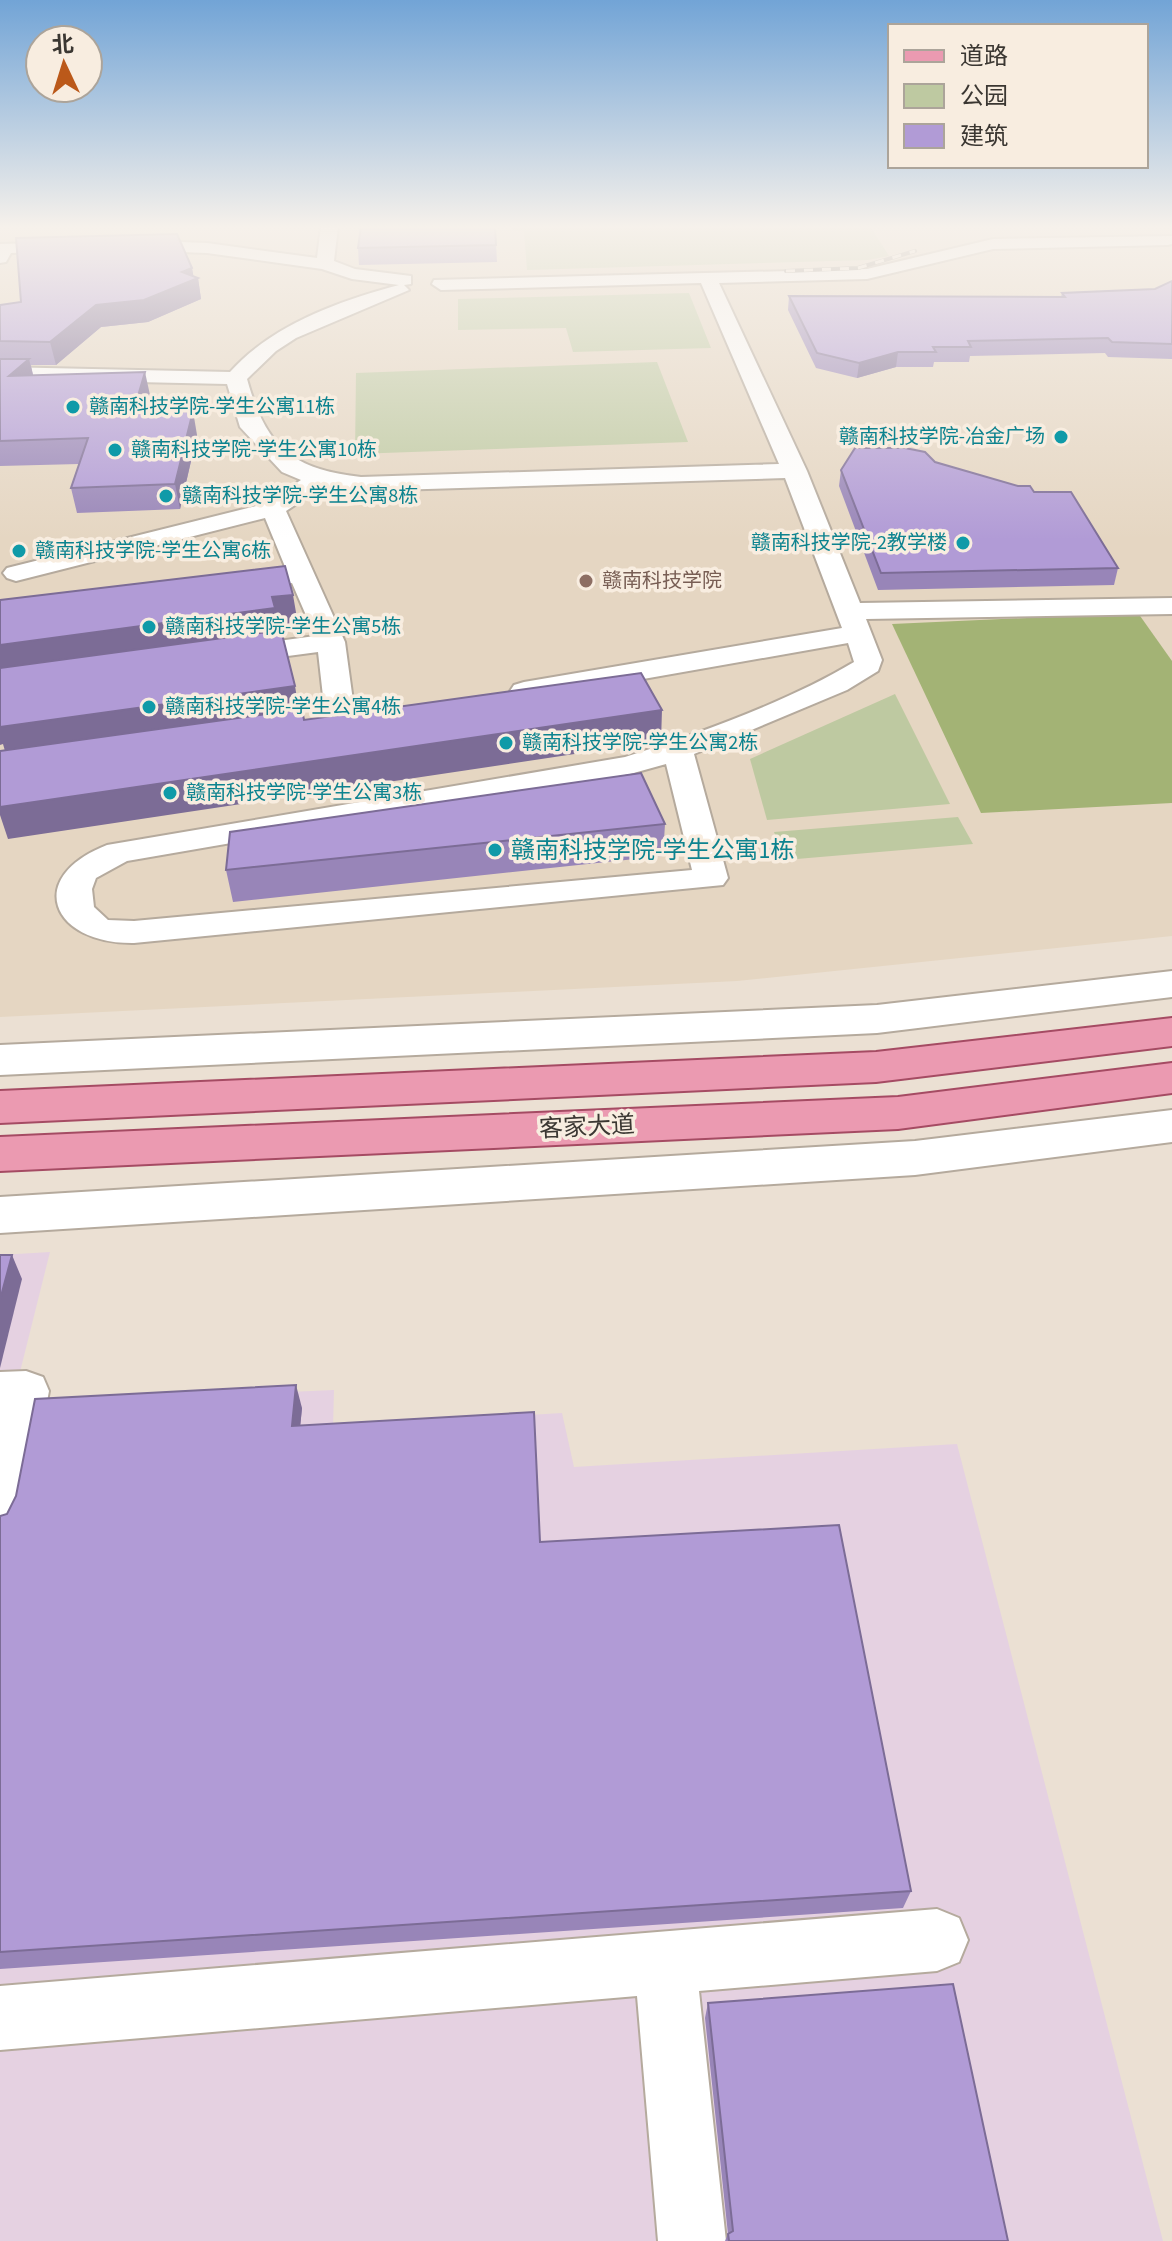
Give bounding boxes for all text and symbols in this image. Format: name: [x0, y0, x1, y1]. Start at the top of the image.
north arrow: [24, 24, 104, 104]
legend: [888, 24, 1148, 168]
text: 北: [51, 28, 75, 62]
text: 道路: [960, 39, 1008, 74]
text: 公园: [960, 79, 1008, 114]
text: 建筑: [960, 119, 1008, 154]
place label: 赣南科技学院-学生公寓11栋: [89, 393, 335, 421]
marker: 赣南科技学院-学生公寓11栋: [64, 398, 82, 416]
place label: 赣南科技学院-冶金广场: [839, 423, 1045, 451]
marker: 赣南科技学院-冶金广场: [1052, 428, 1070, 446]
place label: 赣南科技学院-学生公寓10栋: [131, 436, 377, 464]
marker: 赣南科技学院-学生公寓10栋: [106, 441, 124, 459]
place label: 赣南科技学院-学生公寓8栋: [182, 482, 418, 510]
marker: 赣南科技学院-学生公寓8栋: [157, 487, 175, 505]
place label: 赣南科技学院-2教学楼: [751, 529, 947, 557]
marker: 赣南科技学院-2教学楼: [954, 534, 972, 552]
place label: 赣南科技学院-学生公寓6栋: [35, 537, 271, 565]
marker: 赣南科技学院-学生公寓6栋: [10, 542, 28, 560]
place label: 赣南科技学院: [602, 567, 722, 595]
marker: 赣南科技学院: [577, 572, 595, 590]
place label: 赣南科技学院-学生公寓5栋: [165, 613, 401, 641]
marker: 赣南科技学院-学生公寓5栋: [140, 618, 158, 636]
place label: 赣南科技学院-学生公寓4栋: [165, 693, 401, 721]
marker: 赣南科技学院-学生公寓4栋: [140, 698, 158, 716]
place label: 赣南科技学院-学生公寓2栋: [522, 729, 758, 757]
marker: 赣南科技学院-学生公寓2栋: [497, 734, 515, 752]
place label: 赣南科技学院-学生公寓3栋: [186, 779, 422, 807]
marker: 赣南科技学院-学生公寓3栋: [161, 784, 179, 802]
place label: 赣南科技学院-学生公寓1栋: [511, 833, 794, 868]
marker: 赣南科技学院-学生公寓1栋: [486, 841, 504, 859]
street label: 客家大道: [538, 1107, 636, 1147]

